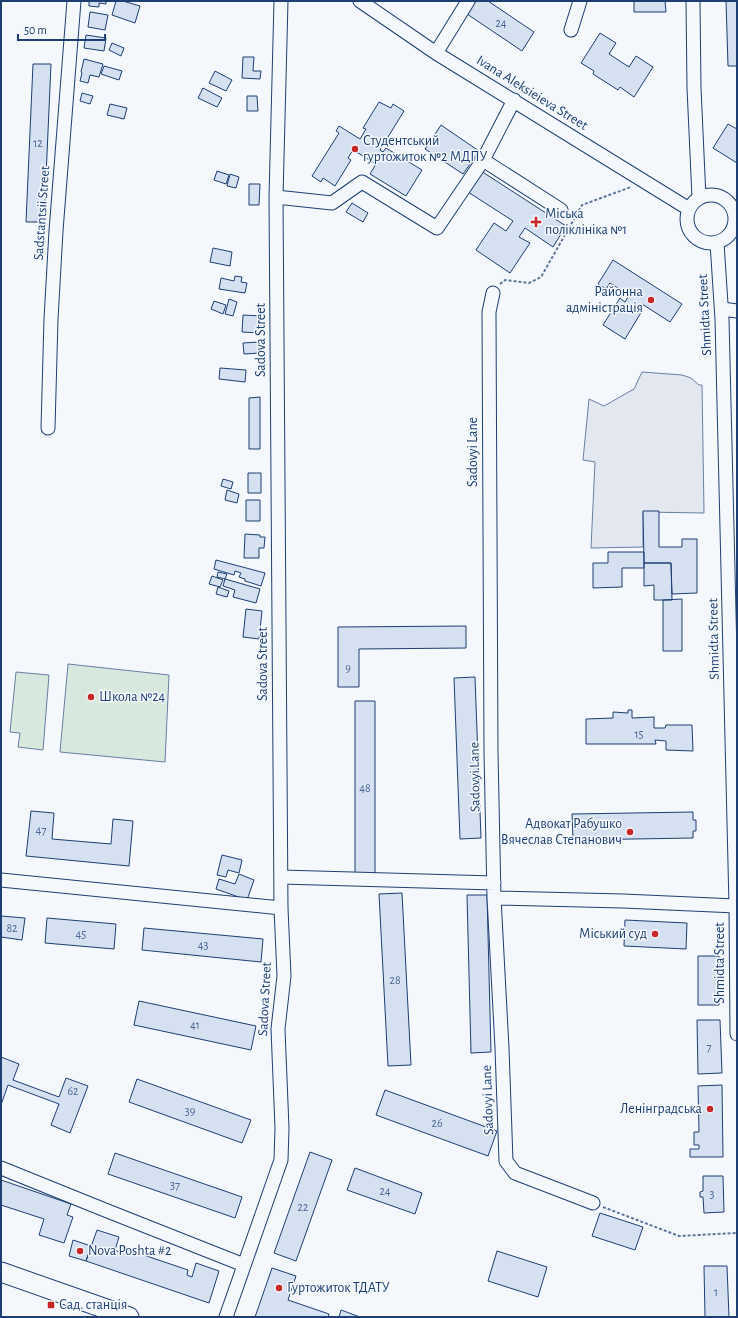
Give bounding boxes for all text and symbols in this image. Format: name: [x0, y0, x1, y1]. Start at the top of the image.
scale bar: [18, 16, 105, 42]
house number: 24: [495, 17, 507, 29]
text: 50 m: [24, 24, 47, 36]
street label: Ivana Aleksieieva Street: [474, 53, 590, 133]
place label: Студентський гуртожиток №2 МДПУ: [363, 134, 488, 164]
house number: 12: [33, 137, 43, 149]
marker: Студентський гуртожиток №2 МДПУ: [350, 144, 360, 154]
street label: Sadstantsii Street: [32, 165, 52, 261]
place label: Міська поліклініка №1: [545, 207, 627, 237]
marker: Міська поліклініка №1: [530, 216, 542, 228]
street label: Shmidta Street: [696, 273, 714, 356]
place label: Районна адміністрація: [566, 285, 644, 315]
marker: Районна адміністрація: [646, 295, 656, 305]
street label: Sadova Street: [254, 302, 268, 377]
street label: Sadovyi Lane: [466, 417, 480, 487]
street label: Shmidta Street: [706, 598, 722, 680]
street label: Sadova Street: [256, 626, 270, 701]
house number: 9: [345, 662, 351, 674]
place label: Школа №24: [99, 690, 166, 704]
marker: Школа №24: [86, 692, 96, 702]
house number: 15: [634, 728, 644, 740]
street label: Sadovyi Lane: [467, 742, 483, 812]
house number: 48: [359, 782, 371, 794]
place label: Адвокат Рабушко Вячеслав Степанович: [501, 817, 622, 847]
house number: 47: [36, 824, 46, 836]
marker: Адвокат Рабушко Вячеслав Степанович: [625, 827, 635, 837]
house number: 82: [6, 922, 18, 934]
street label: Shmidta Street: [713, 922, 727, 1004]
place label: Міський суд: [579, 927, 647, 941]
house number: 45: [76, 928, 86, 940]
marker: Міський суд: [650, 929, 660, 939]
house number: 43: [198, 939, 208, 951]
street label: Sadova Street: [256, 961, 274, 1036]
house number: 28: [389, 974, 401, 986]
house number: 41: [190, 1019, 200, 1031]
house number: 7: [706, 1041, 712, 1053]
street label: Sadovyi Lane: [480, 1065, 496, 1135]
house number: 62: [67, 1085, 79, 1097]
place label: Ленінградська: [620, 1102, 703, 1116]
marker: Ленінградська: [705, 1104, 715, 1114]
house number: 39: [185, 1105, 196, 1117]
house number: 26: [431, 1117, 443, 1129]
house number: 37: [170, 1179, 180, 1191]
house number: 24: [379, 1185, 391, 1197]
house number: 3: [710, 1188, 715, 1200]
house number: 22: [298, 1201, 309, 1213]
place label: Nova Poshta #2: [88, 1244, 171, 1258]
marker: Nova Poshta #2: [75, 1246, 85, 1256]
place label: Гуртожиток ТДАТУ: [287, 1281, 390, 1295]
marker: Гуртожиток ТДАТУ: [274, 1283, 284, 1293]
house number: 1: [714, 1286, 718, 1298]
place label: Сад. станція: [59, 1298, 127, 1312]
marker: Сад. станція: [46, 1300, 56, 1310]

